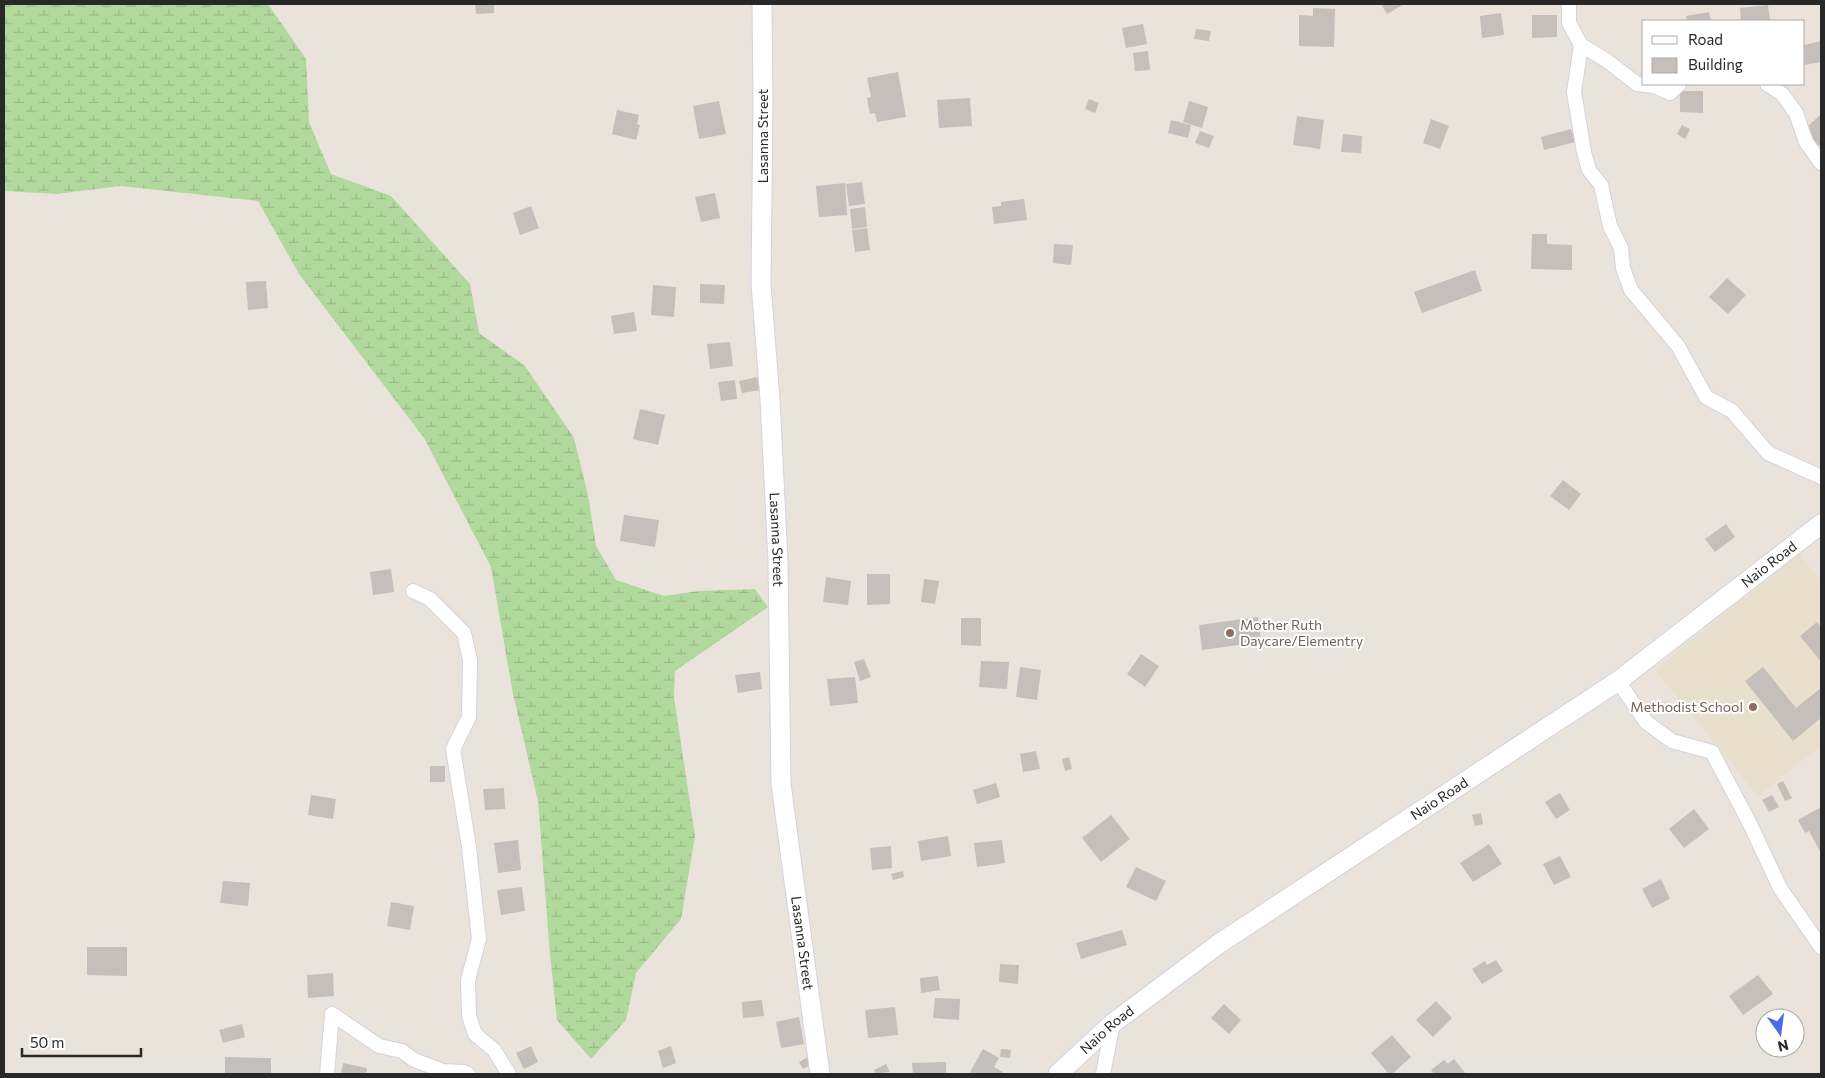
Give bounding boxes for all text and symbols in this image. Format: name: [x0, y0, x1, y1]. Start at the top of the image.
legend: [1642, 20, 1805, 85]
text: Road: [1688, 30, 1723, 48]
text: Building: [1688, 55, 1743, 73]
street label: Lasanna Street: [754, 88, 771, 183]
street label: Lasanna Street: [767, 492, 787, 587]
street label: Naio Road: [1738, 537, 1800, 591]
place label: Mother Ruth Daycare/Elementry: [1240, 616, 1363, 649]
marker: Mother Ruth Daycare/Elementry: [1224, 627, 1236, 639]
place label: Methodist School: [1630, 698, 1743, 715]
marker: Methodist School: [1747, 701, 1759, 713]
street label: Naio Road: [1407, 773, 1471, 823]
street label: Lasanna Street: [788, 895, 818, 991]
street label: Naio Road: [1076, 1002, 1137, 1057]
north arrow: [1755, 1008, 1805, 1058]
scale bar: [22, 1026, 141, 1058]
text: 50 m: [30, 1033, 64, 1051]
text: N: [1776, 1037, 1790, 1056]

